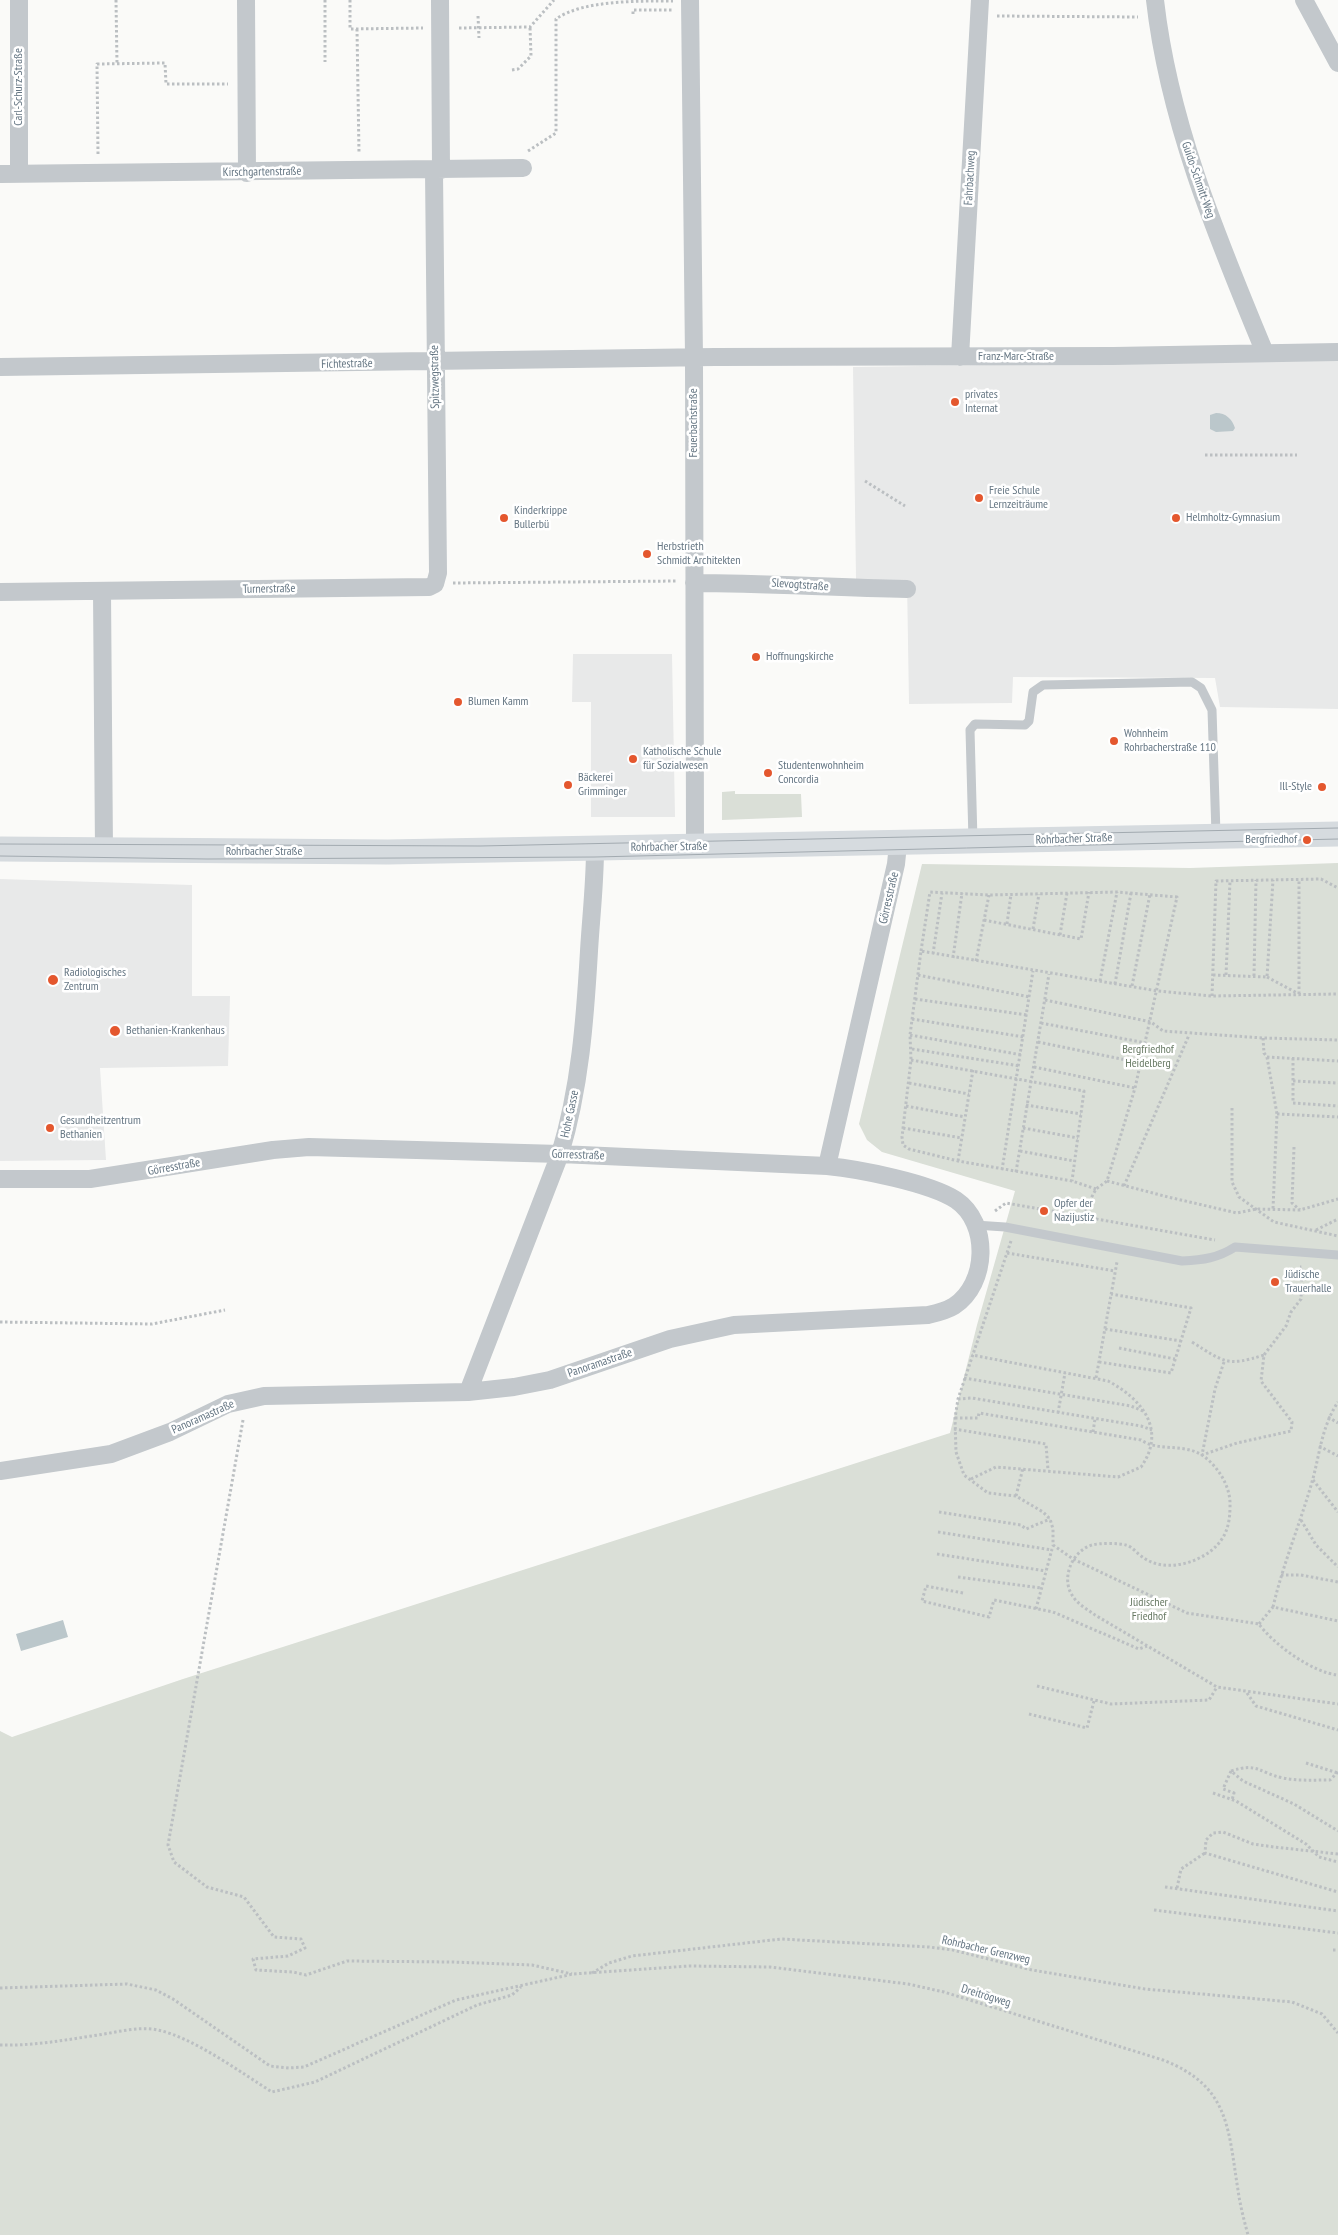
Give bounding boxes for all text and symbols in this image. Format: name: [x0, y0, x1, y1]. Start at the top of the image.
street label: Carl-Schurz-Straße: [12, 48, 26, 126]
street label: Guido-Schmitt-Weg: [1178, 140, 1218, 220]
street label: Fahrbachweg: [961, 150, 979, 206]
street label: Kirschgartenstraße: [223, 164, 301, 180]
street label: Spitzwegstraße: [427, 345, 443, 409]
street label: Franz-Marc-Straße: [978, 350, 1054, 364]
street label: Fichtestraße: [321, 356, 373, 372]
street label: Feuerbachstraße: [687, 388, 701, 458]
place label: privates Internat: [965, 388, 998, 416]
marker: privates Internat: [949, 396, 961, 408]
place label: Freie Schule Lernzeiträume: [989, 484, 1048, 512]
marker: Freie Schule Lernzeiträume: [973, 492, 985, 504]
place label: Kinderkrippe Bullerbü: [514, 504, 567, 532]
place label: Helmholtz-Gymnasium: [1186, 511, 1280, 525]
marker: Kinderkrippe Bullerbü: [498, 512, 510, 524]
marker: Helmholtz-Gymnasium: [1170, 512, 1182, 524]
place label: Herbstrieth Schmidt Architekten: [657, 540, 741, 568]
marker: Herbstrieth Schmidt Architekten: [641, 548, 653, 560]
street label: Slevogtstraße: [771, 576, 829, 594]
street label: Turnerstraße: [243, 581, 295, 597]
place label: Hoffnungskirche: [766, 650, 834, 664]
marker: Hoffnungskirche: [750, 651, 762, 663]
place label: Blumen Kamm: [468, 695, 528, 709]
marker: Blumen Kamm: [452, 696, 464, 708]
place label: Wohnheim Rohrbacherstraße 110: [1124, 727, 1216, 755]
marker: Wohnheim Rohrbacherstraße 110: [1108, 735, 1120, 747]
place label: Katholische Schule für Sozialwesen: [643, 745, 721, 773]
marker: Katholische Schule für Sozialwesen: [627, 753, 639, 765]
place label: Studentenwohnheim Concordia: [778, 759, 864, 787]
marker: Studentenwohnheim Concordia: [762, 767, 774, 779]
place label: Bäckerei Grimminger: [578, 771, 627, 799]
marker: Bäckerei Grimminger: [562, 779, 574, 791]
place label: Ill-Style: [1279, 780, 1312, 794]
marker: Ill-Style: [1316, 781, 1328, 793]
street label: Rohrbacher Straße: [1035, 830, 1113, 848]
place label: Bergfriedhof: [1245, 833, 1297, 847]
marker: Bergfriedhof: [1301, 834, 1313, 846]
street label: Rohrbacher Straße: [631, 839, 707, 855]
street label: Rohrbacher Straße: [226, 845, 302, 859]
street label: Görresstraße: [876, 871, 902, 925]
place label: Radiologisches Zentrum: [64, 966, 126, 994]
marker: Radiologisches Zentrum: [46, 973, 60, 987]
marker: Bethanien-Krankenhaus: [108, 1024, 122, 1038]
place label: Bethanien-Krankenhaus: [126, 1024, 225, 1038]
park label: Bergfriedhof Heidelberg: [1122, 1043, 1174, 1071]
street label: Hohe Gasse: [558, 1089, 582, 1139]
place label: Gesundheitzentrum Bethanien: [60, 1114, 141, 1142]
marker: Gesundheitzentrum Bethanien: [44, 1122, 56, 1134]
street label: Görresstraße: [551, 1147, 605, 1163]
street label: Görresstraße: [147, 1155, 201, 1179]
place label: Opfer der Nazijustiz: [1054, 1197, 1094, 1225]
marker: Opfer der Nazijustiz: [1038, 1205, 1050, 1217]
place label: Jüdische Trauerhalle: [1285, 1268, 1332, 1296]
marker: Jüdische Trauerhalle: [1269, 1276, 1281, 1288]
street label: Panoramastraße: [566, 1345, 634, 1381]
street label: Panoramastraße: [169, 1397, 237, 1437]
park label: Jüdischer Friedhof: [1130, 1596, 1168, 1624]
street label: Rohrbacher Grenzweg: [940, 1933, 1032, 1967]
street label: Dreitrögweg: [959, 1982, 1013, 2010]

